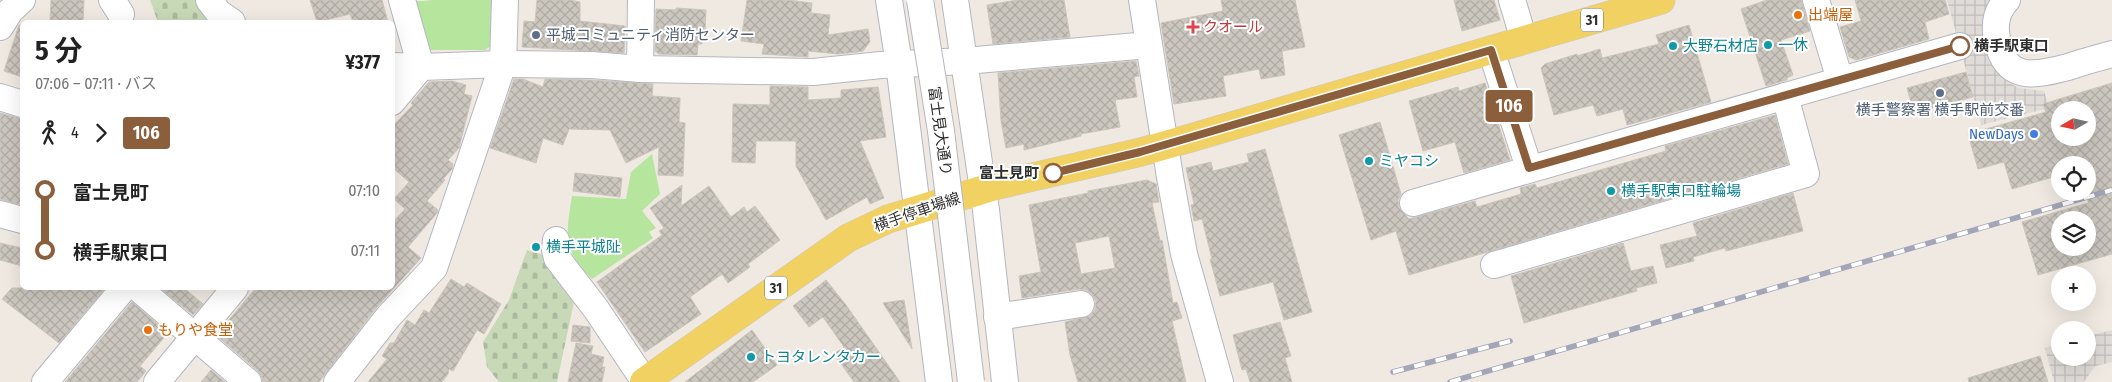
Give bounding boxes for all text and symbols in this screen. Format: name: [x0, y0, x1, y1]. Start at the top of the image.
place label: 出端屋: [1808, 6, 1853, 24]
road number: 31: [1581, 8, 1603, 32]
marker: 出端屋: [1792, 9, 1804, 21]
place label: クオール: [1203, 18, 1263, 36]
marker: クオール: [1187, 21, 1199, 33]
place label: 平城コミュニティ消防センター: [546, 26, 755, 44]
marker: 平城コミュニティ消防センター: [530, 29, 542, 41]
text: 5 分: [35, 34, 83, 67]
place label: 一休: [1778, 36, 1808, 54]
marker: 横手駅東口: [1950, 36, 1970, 56]
place label: 大野石材店: [1683, 37, 1758, 55]
place label: 横手駅東口: [1974, 37, 2049, 55]
marker: 一休: [1762, 39, 1774, 51]
marker: 大野石材店: [1667, 40, 1679, 52]
text: ¥377: [345, 51, 380, 74]
text: 07:06 – 07:11 · バス: [35, 74, 157, 93]
street label: 富士見大通り: [925, 85, 955, 177]
marker: 横手警察署 横手駅前交番: [1934, 87, 1946, 99]
line badge: 106: [1480, 90, 1538, 122]
text: 106: [1496, 95, 1522, 117]
place label: 横手警察署 横手駅前交番: [1856, 101, 2024, 119]
north arrow: [2051, 101, 2096, 146]
map controls: [2051, 101, 2096, 366]
icon: walk: [35, 119, 63, 147]
icon: forward: [87, 119, 115, 147]
text: 106: [133, 122, 160, 144]
text: 4: [71, 123, 79, 142]
place label: NewDays: [1969, 125, 2024, 143]
marker: NewDays: [2028, 128, 2040, 140]
place label: ミヤコシ: [1379, 152, 1439, 170]
marker: ミヤコシ: [1363, 155, 1375, 167]
button: locate: [2051, 156, 2096, 201]
marker: 富士見町: [1043, 163, 1063, 183]
place label: 富士見町: [979, 164, 1039, 182]
text: 富士見町: [73, 181, 149, 204]
text: 07:10: [348, 181, 380, 200]
place label: 横手駅東口駐輪場: [1621, 182, 1741, 200]
marker: 横手駅東口駐輪場: [1605, 185, 1617, 197]
street label: 横手停車場線: [872, 189, 962, 235]
button: layers: [2051, 211, 2096, 256]
place label: 横手平城阯: [546, 238, 621, 256]
text: 横手駅東口: [73, 241, 168, 264]
text: 07:11: [350, 241, 380, 260]
marker: 横手平城阯: [530, 241, 542, 253]
button: +: [2051, 266, 2096, 311]
road number: 31: [765, 276, 787, 300]
place label: もりや食堂: [158, 321, 233, 339]
button: −: [2051, 321, 2096, 366]
marker: もりや食堂: [142, 324, 154, 336]
place label: トヨタレンタカー: [761, 348, 881, 366]
marker: トヨタレンタカー: [745, 351, 757, 363]

